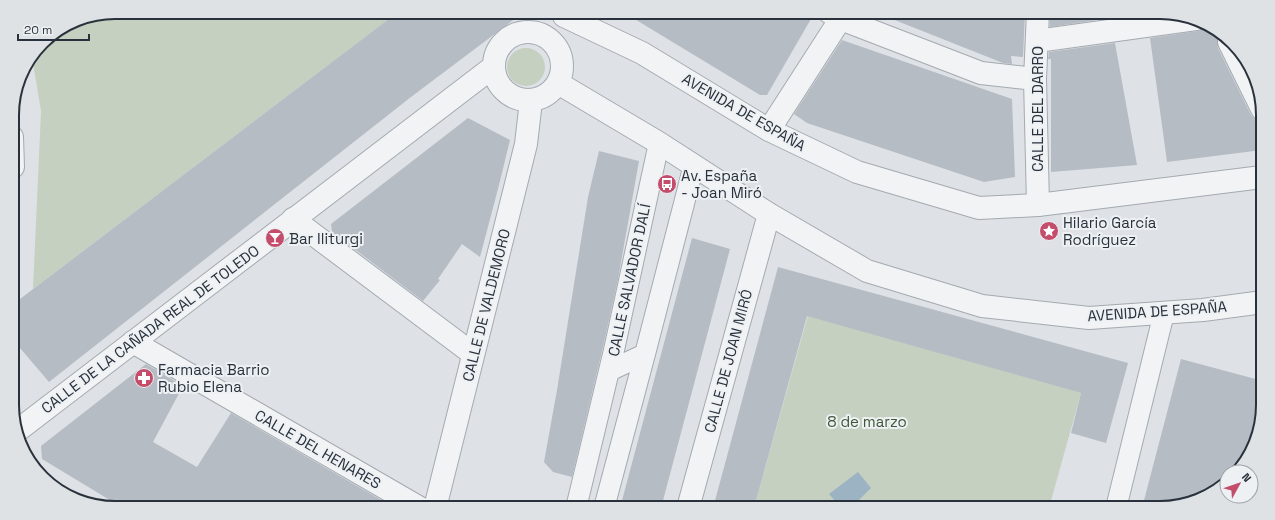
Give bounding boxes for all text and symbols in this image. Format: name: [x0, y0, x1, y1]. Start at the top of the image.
scale bar: [18, 16, 89, 42]
text: 20 m: [24, 22, 52, 38]
street label: CALLE DEL DARRO: [1028, 46, 1047, 172]
street label: AVENIDA DE ESPAÑA: [679, 69, 810, 155]
place label: Av. España - Joan Miró: [681, 166, 762, 202]
bus stop icon: Av. España - Joan Miró: [656, 173, 678, 195]
street label: CALLE SALVADOR DALÍ: [604, 202, 655, 358]
place label: Hilario García Rodríguez: [1063, 213, 1157, 249]
place icon: Hilario García Rodríguez: [1038, 220, 1060, 242]
bar icon: Bar Iliturgi: [264, 227, 286, 249]
street label: CALLE DE VALDEMORO: [458, 227, 514, 383]
place label: Bar Iliturgi: [289, 229, 363, 248]
street label: CALLE DE LA CAÑADA REAL DE TOLEDO: [37, 241, 263, 417]
street label: CALLE DE JOAN MIRÓ: [700, 287, 756, 435]
street label: AVENIDA DE ESPAÑA: [1087, 297, 1228, 325]
place label: Farmacia Barrio Rubio Elena: [158, 360, 270, 396]
pharmacy icon: Farmacia Barrio Rubio Elena: [133, 367, 155, 389]
street label: CALLE DEL HENARES: [252, 405, 384, 493]
park label: 8 de marzo: [827, 412, 907, 431]
north arrow: [1219, 464, 1259, 504]
text: N: [1239, 470, 1254, 485]

